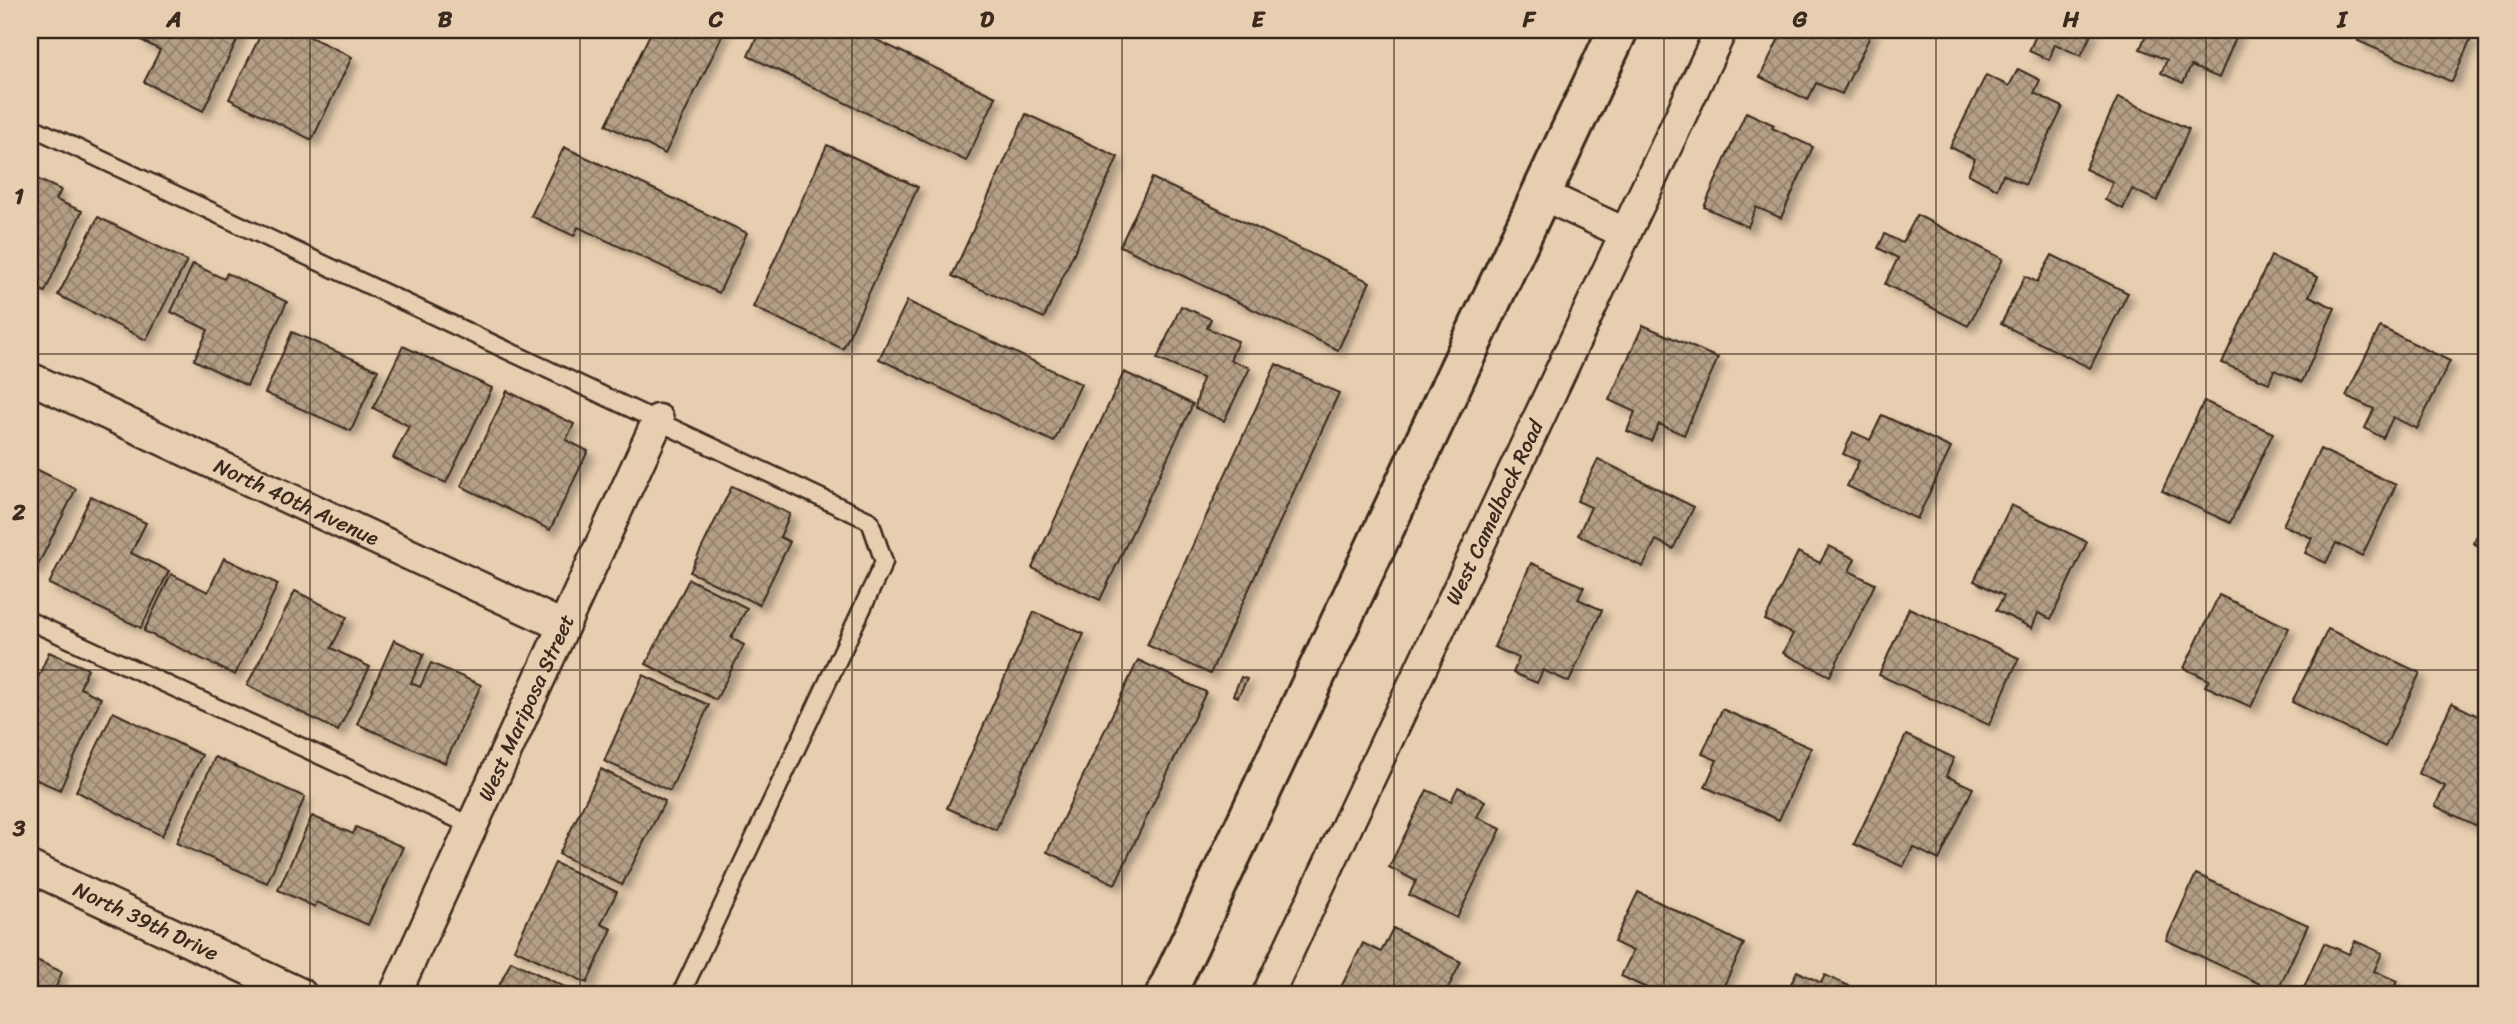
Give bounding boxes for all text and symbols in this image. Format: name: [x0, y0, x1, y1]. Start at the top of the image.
text: A: [165, 0, 182, 40]
text: B: [438, 0, 453, 40]
text: C: [708, 0, 724, 40]
text: D: [980, 0, 995, 40]
text: E: [1252, 0, 1267, 40]
text: F: [1522, 0, 1537, 40]
text: G: [1792, 0, 1808, 40]
text: H: [2062, 0, 2080, 40]
text: I: [2336, 0, 2348, 40]
text: 1: [14, 176, 24, 217]
street label: West Camelback Road: [1434, 412, 1555, 612]
street label: North 40th Avenue: [208, 447, 386, 557]
text: 2: [11, 492, 26, 533]
street label: West Mariposa Street: [467, 608, 586, 807]
text: 3: [12, 808, 26, 849]
street label: North 39th Drive: [67, 871, 225, 972]

